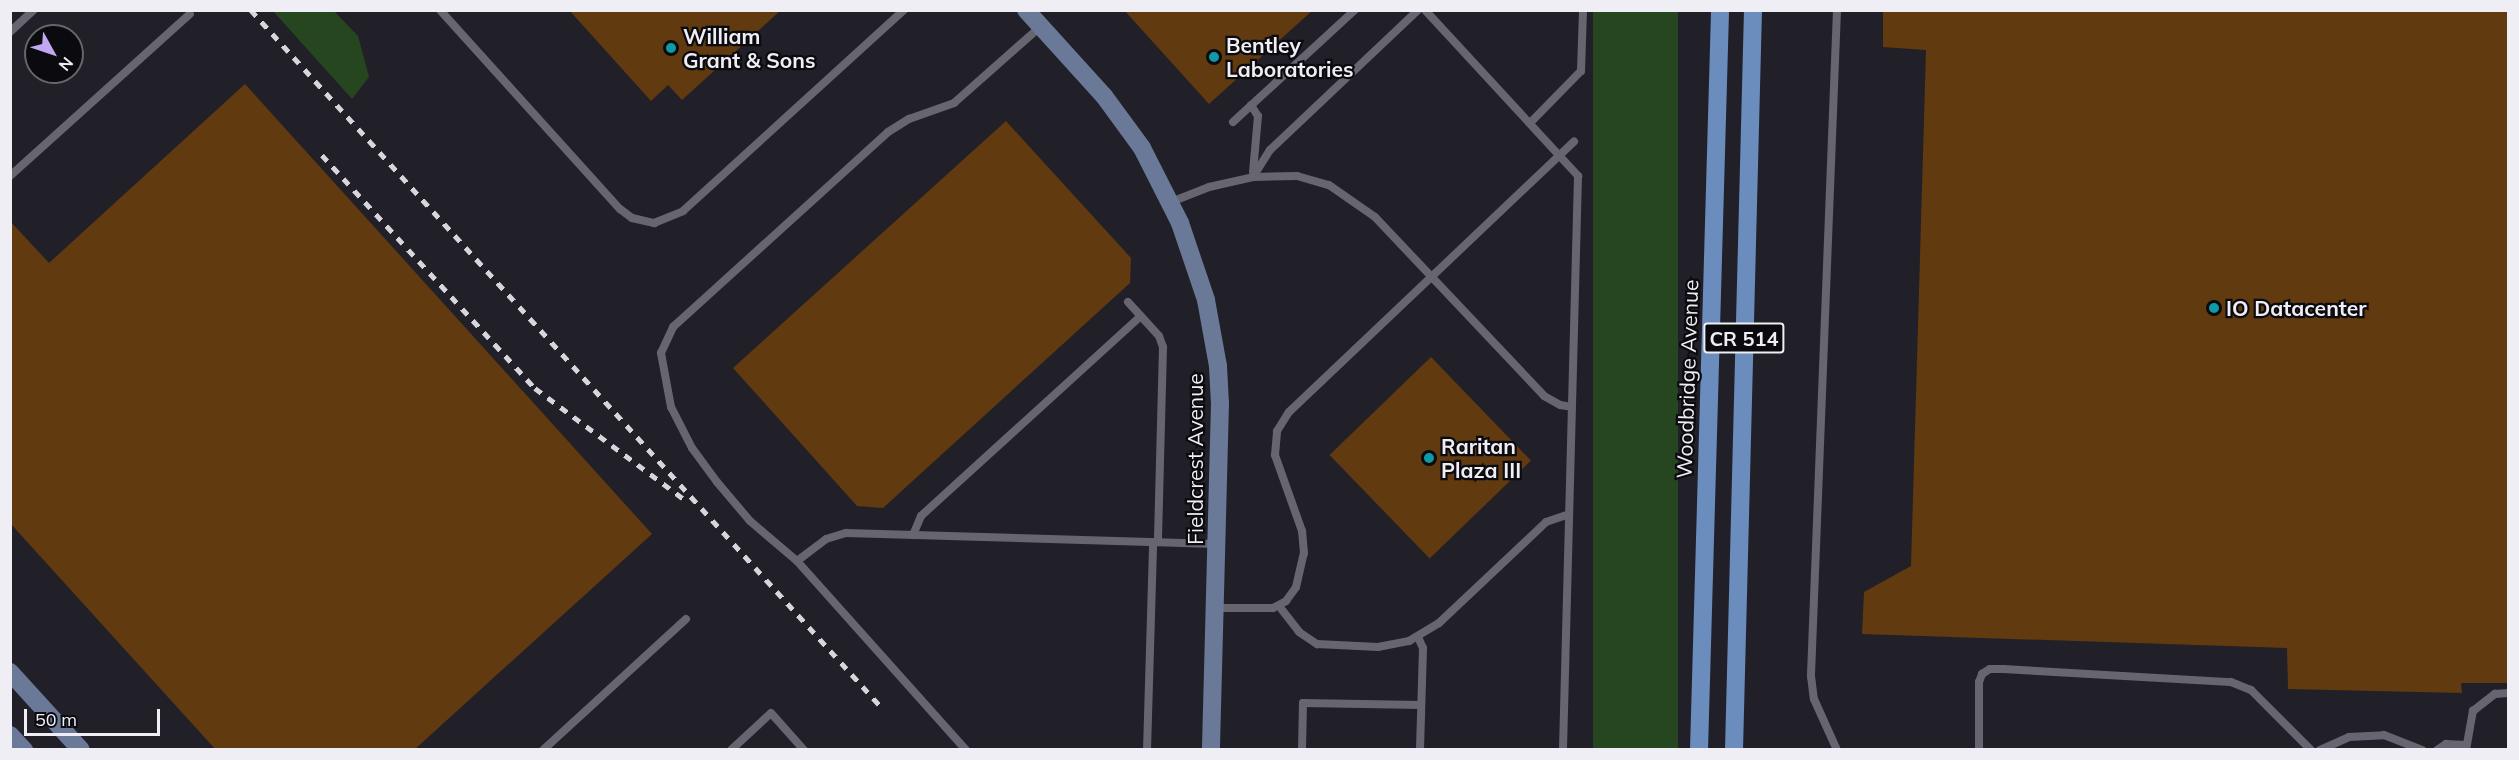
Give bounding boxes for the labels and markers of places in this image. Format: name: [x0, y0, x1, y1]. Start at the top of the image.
place label: William Grant & Sons: [683, 23, 815, 73]
place label: Bentley Laboratories: [1226, 32, 1353, 82]
marker: William Grant & Sons: [664, 41, 678, 55]
marker: Bentley Laboratories: [1207, 50, 1221, 64]
place label: IO Datacenter: [2226, 295, 2366, 321]
marker: IO Datacenter: [2207, 301, 2221, 315]
place label: Raritan Plaza III: [1441, 433, 1521, 483]
marker: Raritan Plaza III: [1422, 451, 1436, 465]

